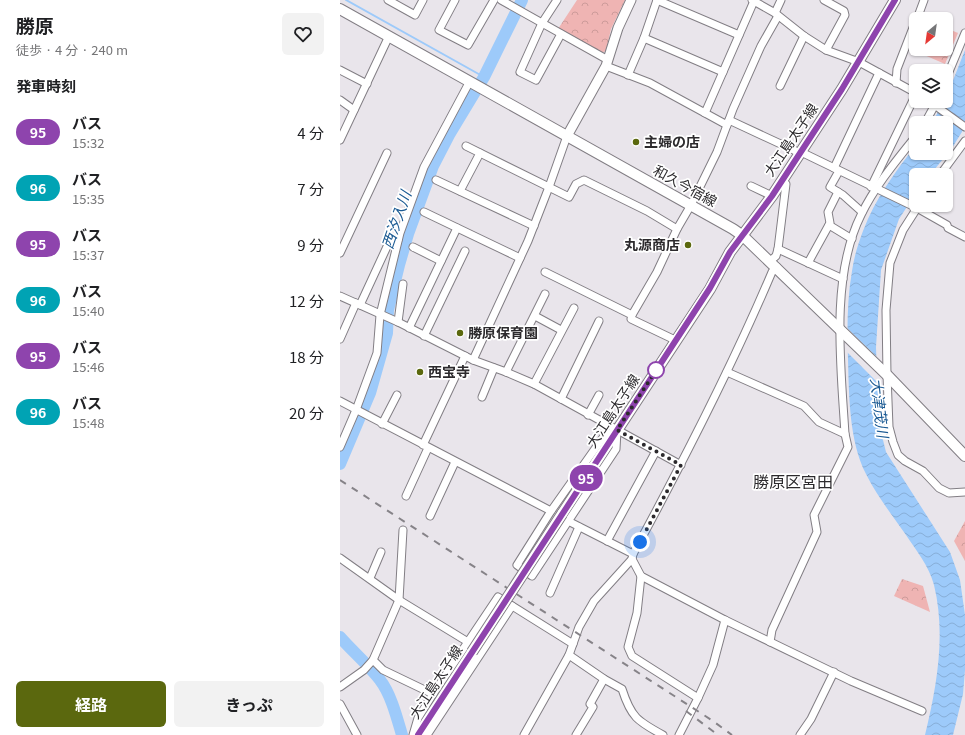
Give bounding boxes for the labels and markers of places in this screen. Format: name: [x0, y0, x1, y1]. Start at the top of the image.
place label: 主婦の店: [644, 131, 700, 151]
marker: 主婦の店: [631, 137, 641, 147]
place label: 丸源商店: [624, 234, 680, 254]
marker: 丸源商店: [683, 240, 693, 250]
place label: 勝原保育園: [468, 322, 538, 342]
marker: 勝原保育園: [455, 328, 465, 338]
place label: 西宝寺: [428, 361, 470, 381]
unlabelled marker: [647, 361, 665, 379]
marker: 西宝寺: [415, 367, 425, 377]

